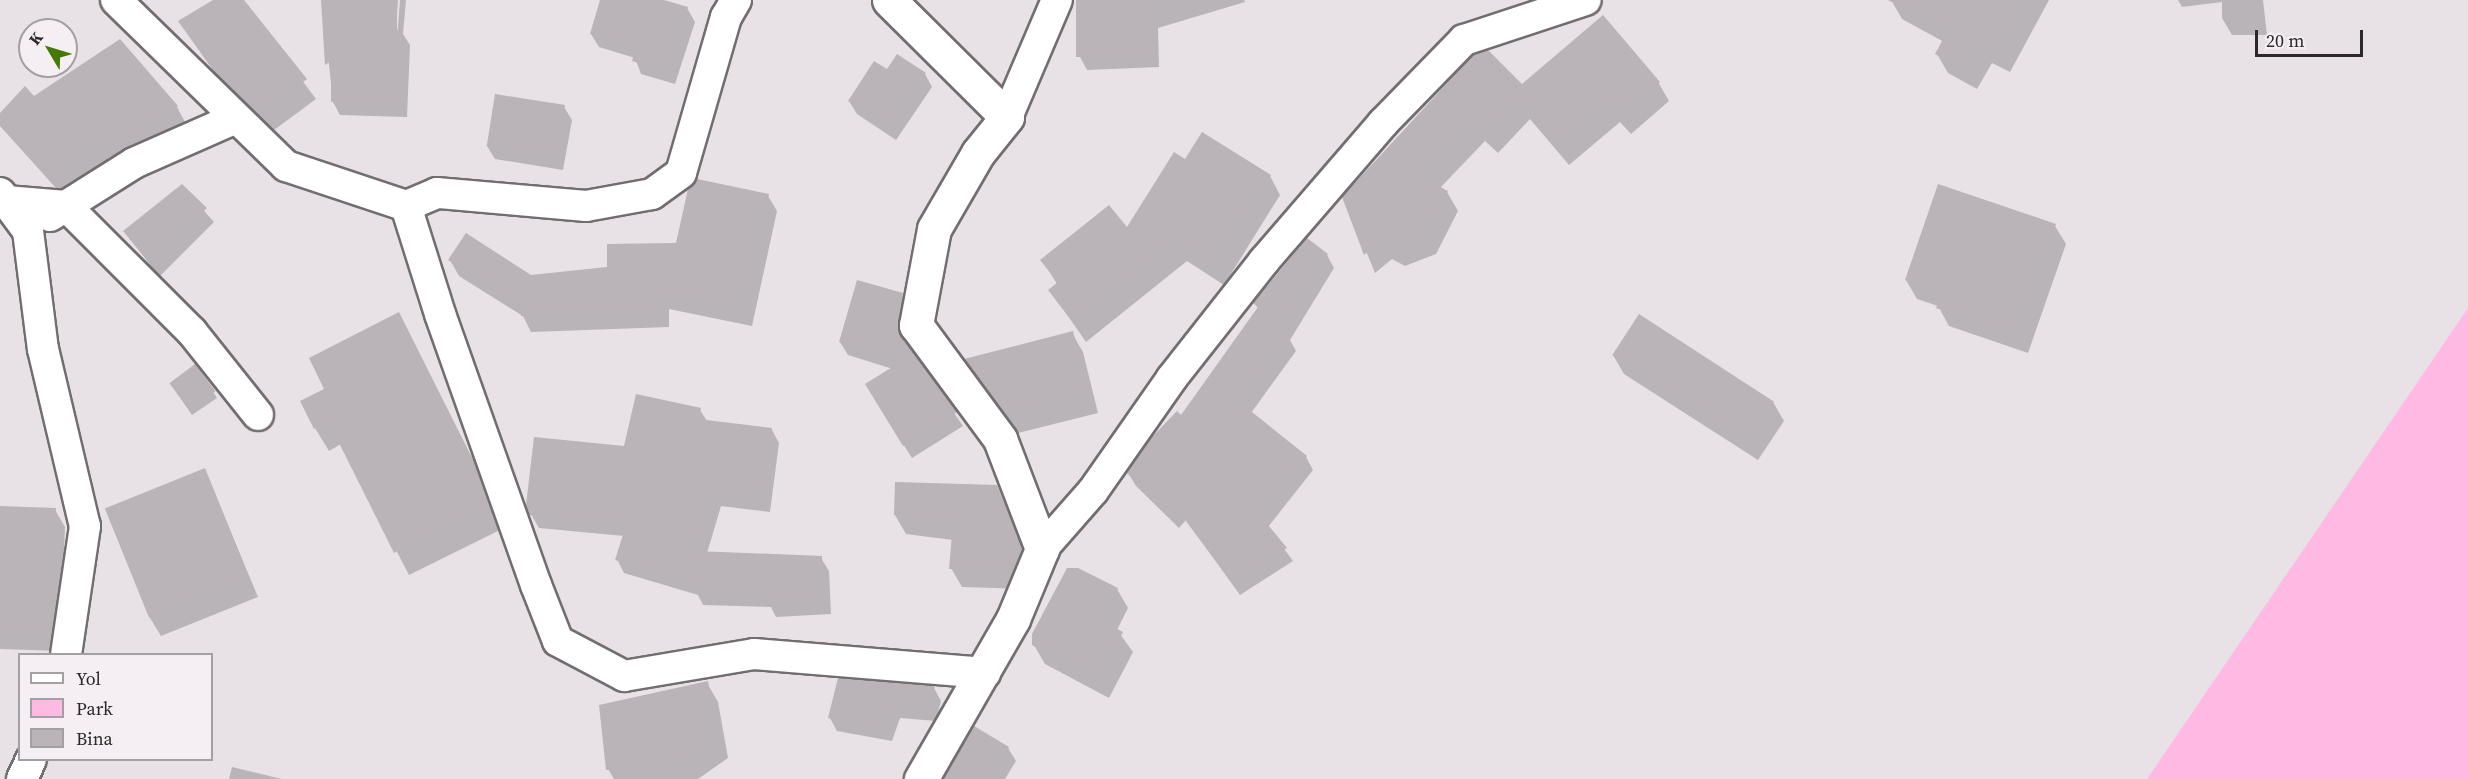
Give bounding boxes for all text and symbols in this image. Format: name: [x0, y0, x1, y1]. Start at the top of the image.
north arrow: [18, 18, 78, 78]
scale bar: [2258, 18, 2366, 56]
text: K: [23, 27, 47, 49]
text: 20 m: [2266, 28, 2304, 53]
legend: [18, 653, 213, 761]
text: Yol: [76, 666, 101, 691]
text: Park: [76, 696, 113, 721]
text: Bina: [76, 726, 113, 751]

